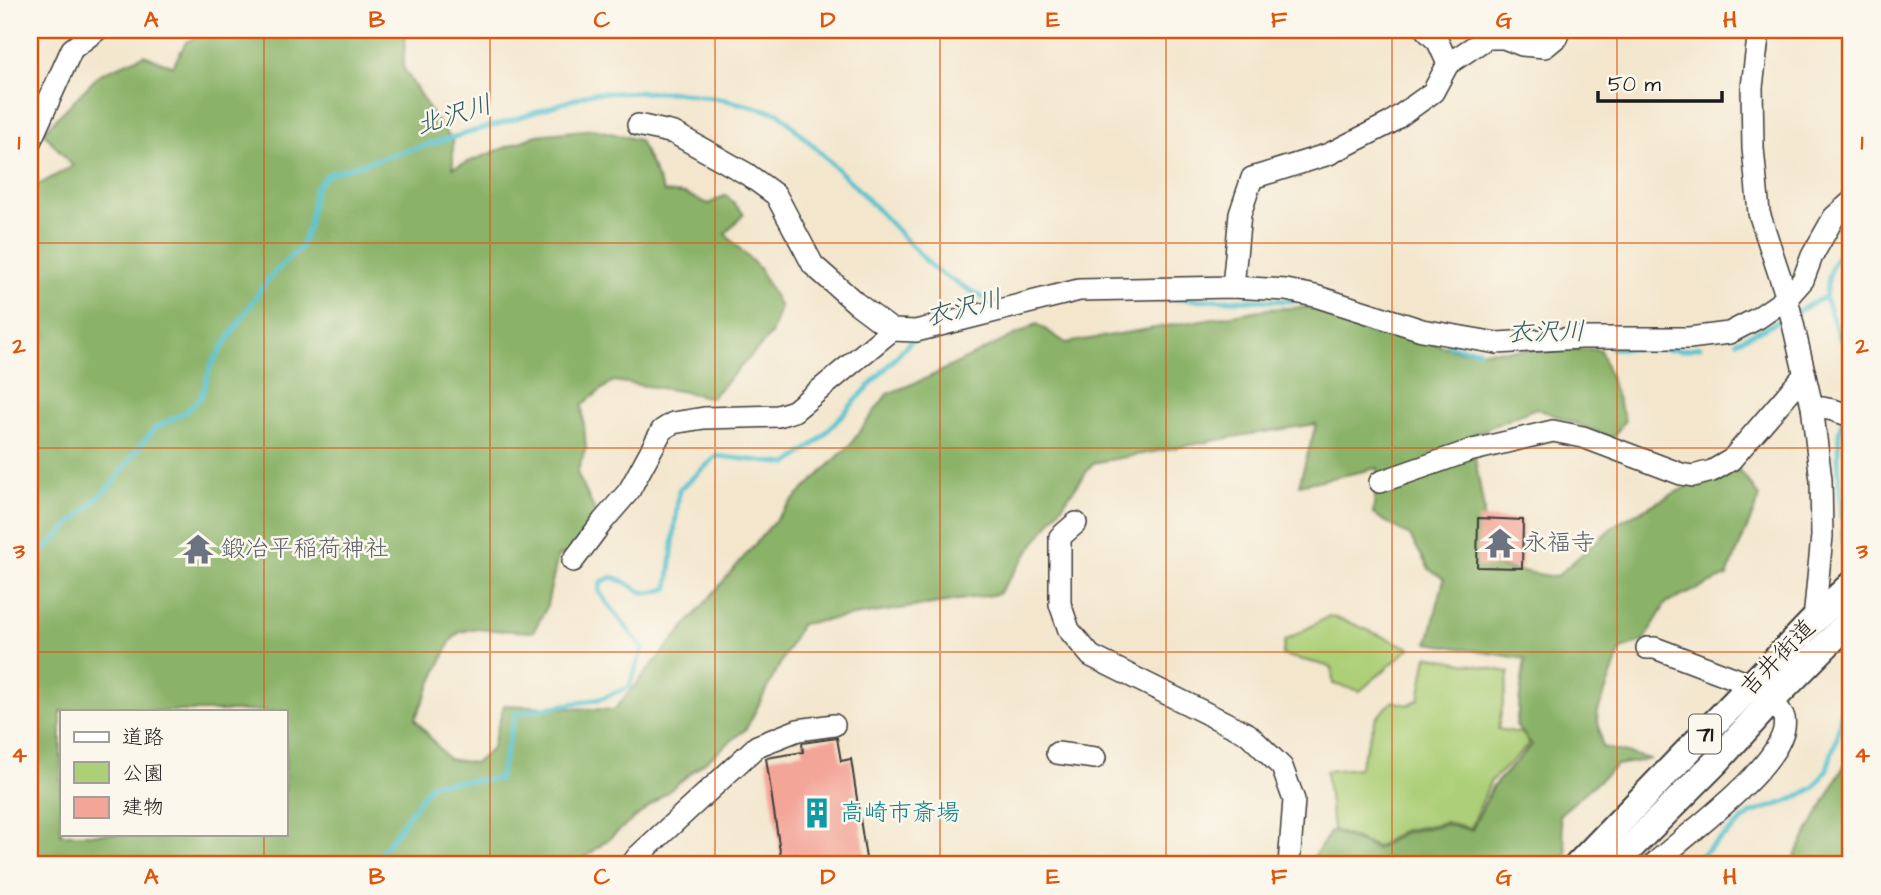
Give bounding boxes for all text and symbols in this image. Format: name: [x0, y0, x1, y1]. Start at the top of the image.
text: A: [144, 4, 159, 36]
text: B: [369, 4, 386, 36]
text: C: [594, 4, 611, 36]
text: D: [821, 4, 836, 36]
text: E: [1046, 4, 1060, 36]
text: F: [1271, 4, 1288, 36]
text: G: [1496, 4, 1512, 36]
text: H: [1723, 4, 1737, 36]
scale bar: [1598, 60, 1722, 104]
text: 50 m: [1608, 70, 1662, 99]
water label: 北沢川: [411, 86, 497, 144]
text: 1: [18, 126, 21, 158]
text: 1: [1861, 126, 1864, 158]
water label: 衣沢川: [922, 281, 1006, 335]
water label: 衣沢川: [1507, 313, 1585, 351]
text: 2: [11, 330, 26, 362]
text: 2: [1854, 330, 1869, 362]
temple icon: 永福寺: [1483, 526, 1517, 560]
place label: 永福寺: [1523, 526, 1595, 560]
temple icon: 鍛冶平稲荷神社: [181, 532, 215, 566]
place label: 鍛冶平稲荷神社: [221, 532, 389, 566]
text: 3: [12, 535, 25, 567]
text: 3: [1855, 535, 1868, 567]
street label: 吉井街道: [1732, 612, 1824, 704]
legend: [60, 710, 287, 836]
road number: 71: [1689, 714, 1721, 754]
text: 道路: [122, 723, 164, 752]
text: 4: [11, 739, 27, 771]
text: 4: [1854, 739, 1870, 771]
text: 公園: [122, 759, 164, 788]
text: 建物: [122, 793, 164, 822]
building icon: 高崎市斎場: [800, 796, 834, 830]
place label: 高崎市斎場: [840, 796, 960, 830]
text: A: [144, 861, 159, 893]
text: B: [369, 861, 386, 893]
text: C: [594, 861, 611, 893]
text: D: [821, 861, 836, 893]
text: E: [1046, 861, 1060, 893]
text: F: [1271, 861, 1288, 893]
text: G: [1496, 861, 1512, 893]
text: H: [1723, 861, 1737, 893]

